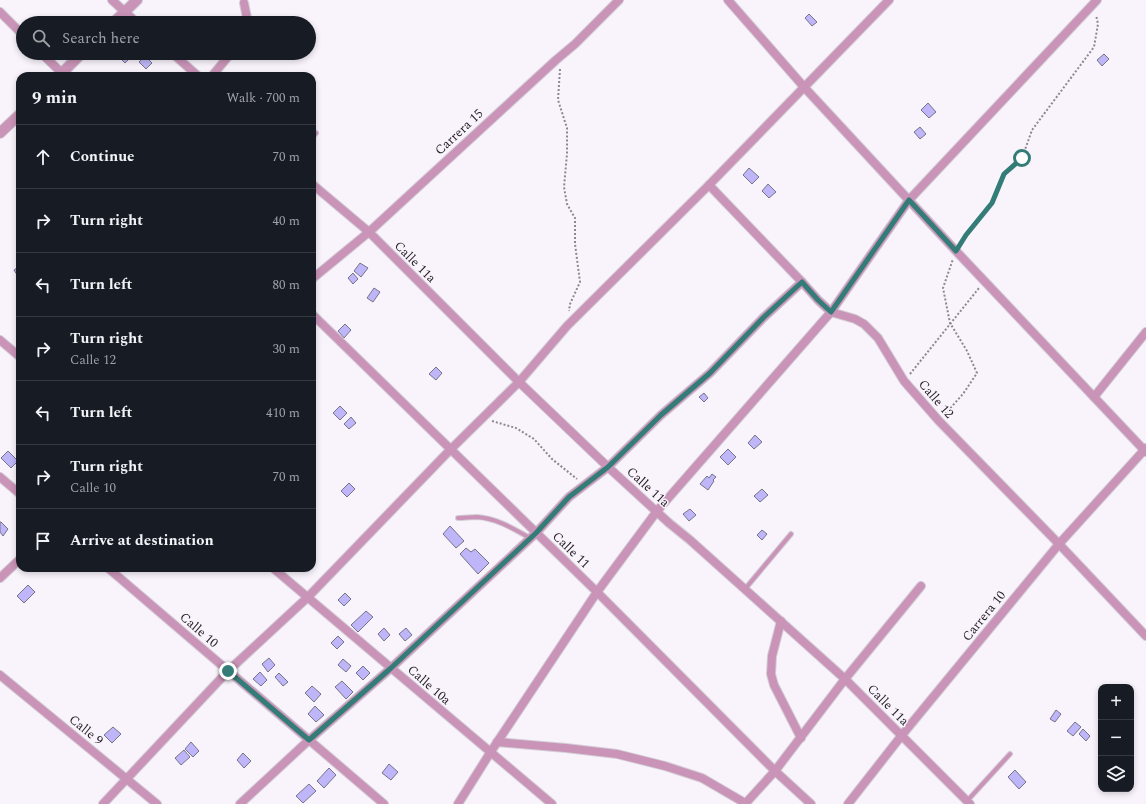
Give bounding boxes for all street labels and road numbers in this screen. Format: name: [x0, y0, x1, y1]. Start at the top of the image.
street label: Carrera 15: [430, 104, 488, 160]
street label: Calle 11a: [389, 236, 441, 288]
street label: Calle 12: [913, 375, 959, 423]
street label: Calle 11a: [622, 462, 675, 512]
street label: Calle 11: [548, 527, 594, 573]
street label: Carrera 10: [957, 586, 1011, 646]
street label: Calle 10: [175, 607, 223, 653]
street label: Calle 10a: [403, 660, 456, 710]
street label: Calle 11a: [862, 679, 914, 731]
street label: Calle 9: [64, 710, 108, 750]

